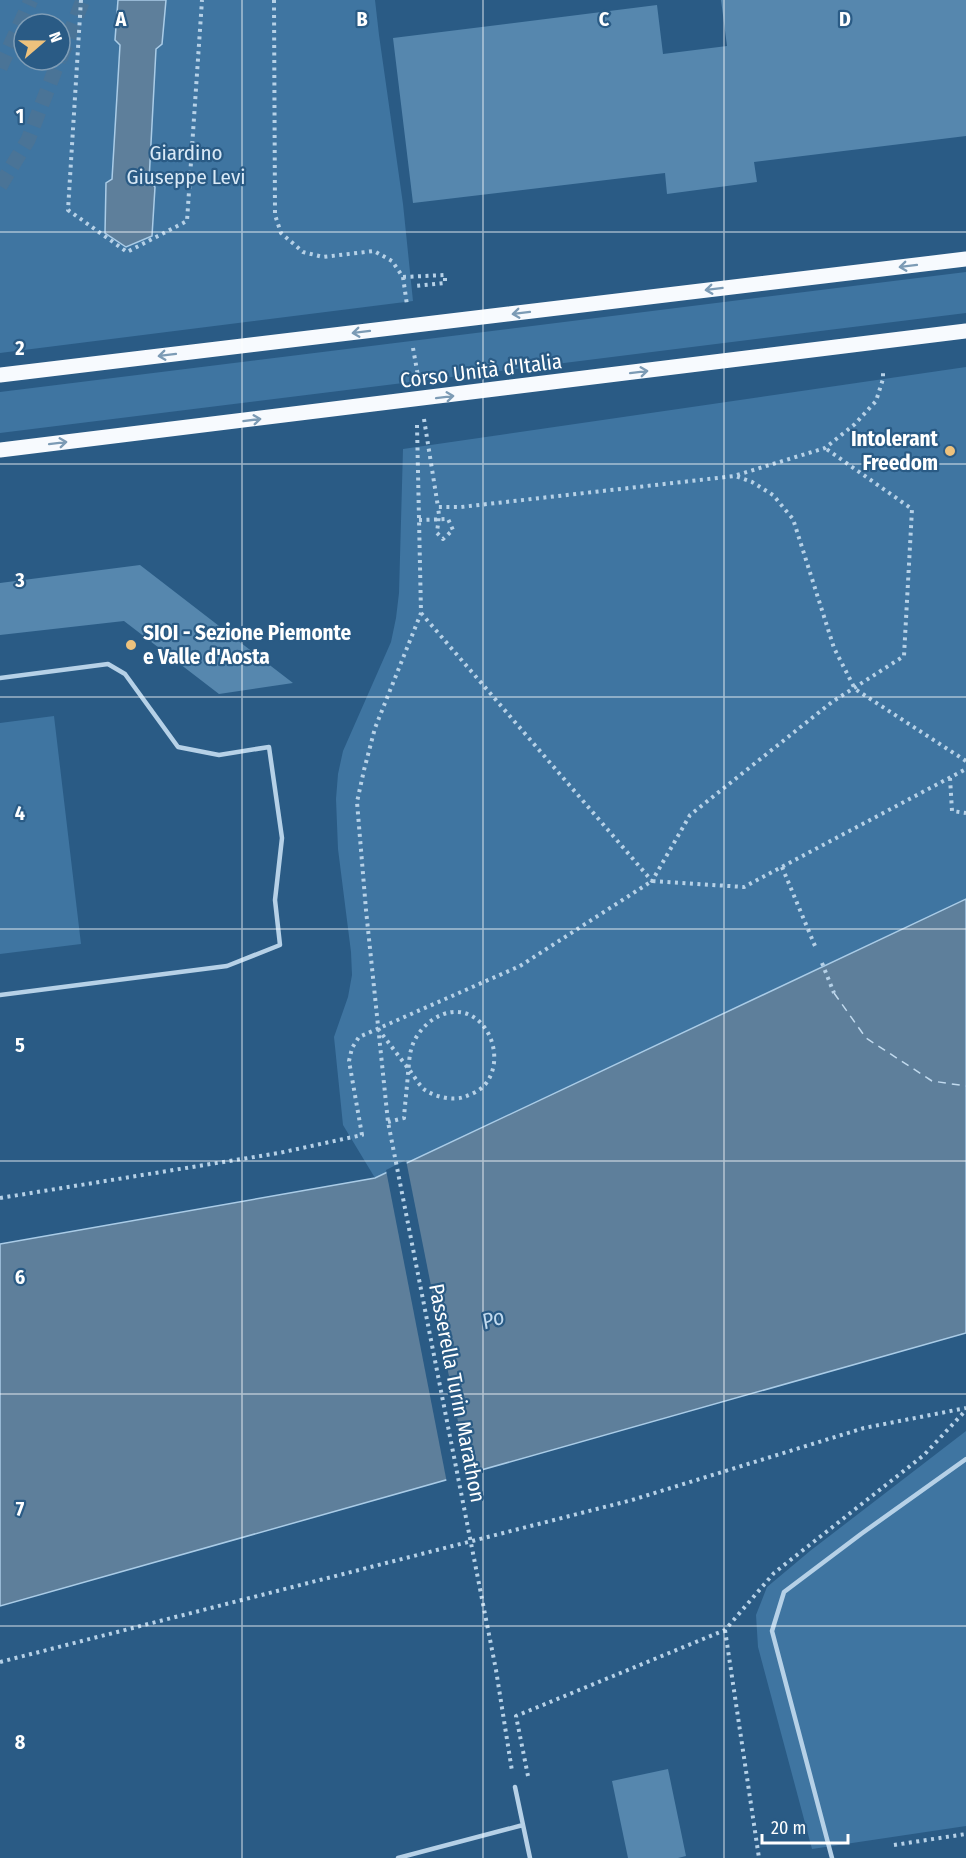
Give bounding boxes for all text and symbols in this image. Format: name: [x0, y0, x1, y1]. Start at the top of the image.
text: A: [115, 7, 128, 31]
text: B: [356, 7, 368, 31]
text: C: [599, 7, 610, 31]
text: D: [839, 7, 851, 31]
north arrow: [12, 12, 72, 72]
text: N: [45, 29, 66, 45]
text: 1: [16, 104, 24, 128]
park label: Giardino Giuseppe Levi: [126, 140, 246, 190]
one-way arrow: [899, 260, 918, 271]
one-way arrow: [705, 284, 725, 295]
one-way arrow: [511, 307, 531, 318]
one-way arrow: [351, 327, 371, 338]
text: 2: [14, 336, 25, 360]
street label: Corso Unità d'Italia: [399, 348, 563, 394]
one-way arrow: [158, 350, 178, 361]
one-way arrow: [628, 367, 648, 378]
one-way arrow: [435, 391, 455, 402]
one-way arrow: [241, 414, 261, 425]
place label: Intolerant Freedom: [851, 426, 939, 476]
one-way arrow: [48, 438, 68, 449]
marker: Intolerant Freedom: [943, 444, 957, 458]
text: 3: [14, 568, 25, 592]
place label: SIOI - Sezione Piemonte e Valle d'Aosta: [143, 620, 352, 670]
marker: SIOI - Sezione Piemonte e Valle d'Aosta: [124, 638, 138, 652]
text: 4: [15, 801, 25, 825]
text: 5: [15, 1033, 25, 1057]
text: 6: [15, 1265, 25, 1289]
street label: Passerella Turin Marathon: [423, 1281, 491, 1505]
water label: Po: [478, 1303, 508, 1335]
text: 7: [16, 1497, 25, 1521]
text: 8: [15, 1730, 26, 1754]
scale bar: [762, 1807, 848, 1845]
text: 20 m: [771, 1817, 806, 1839]

